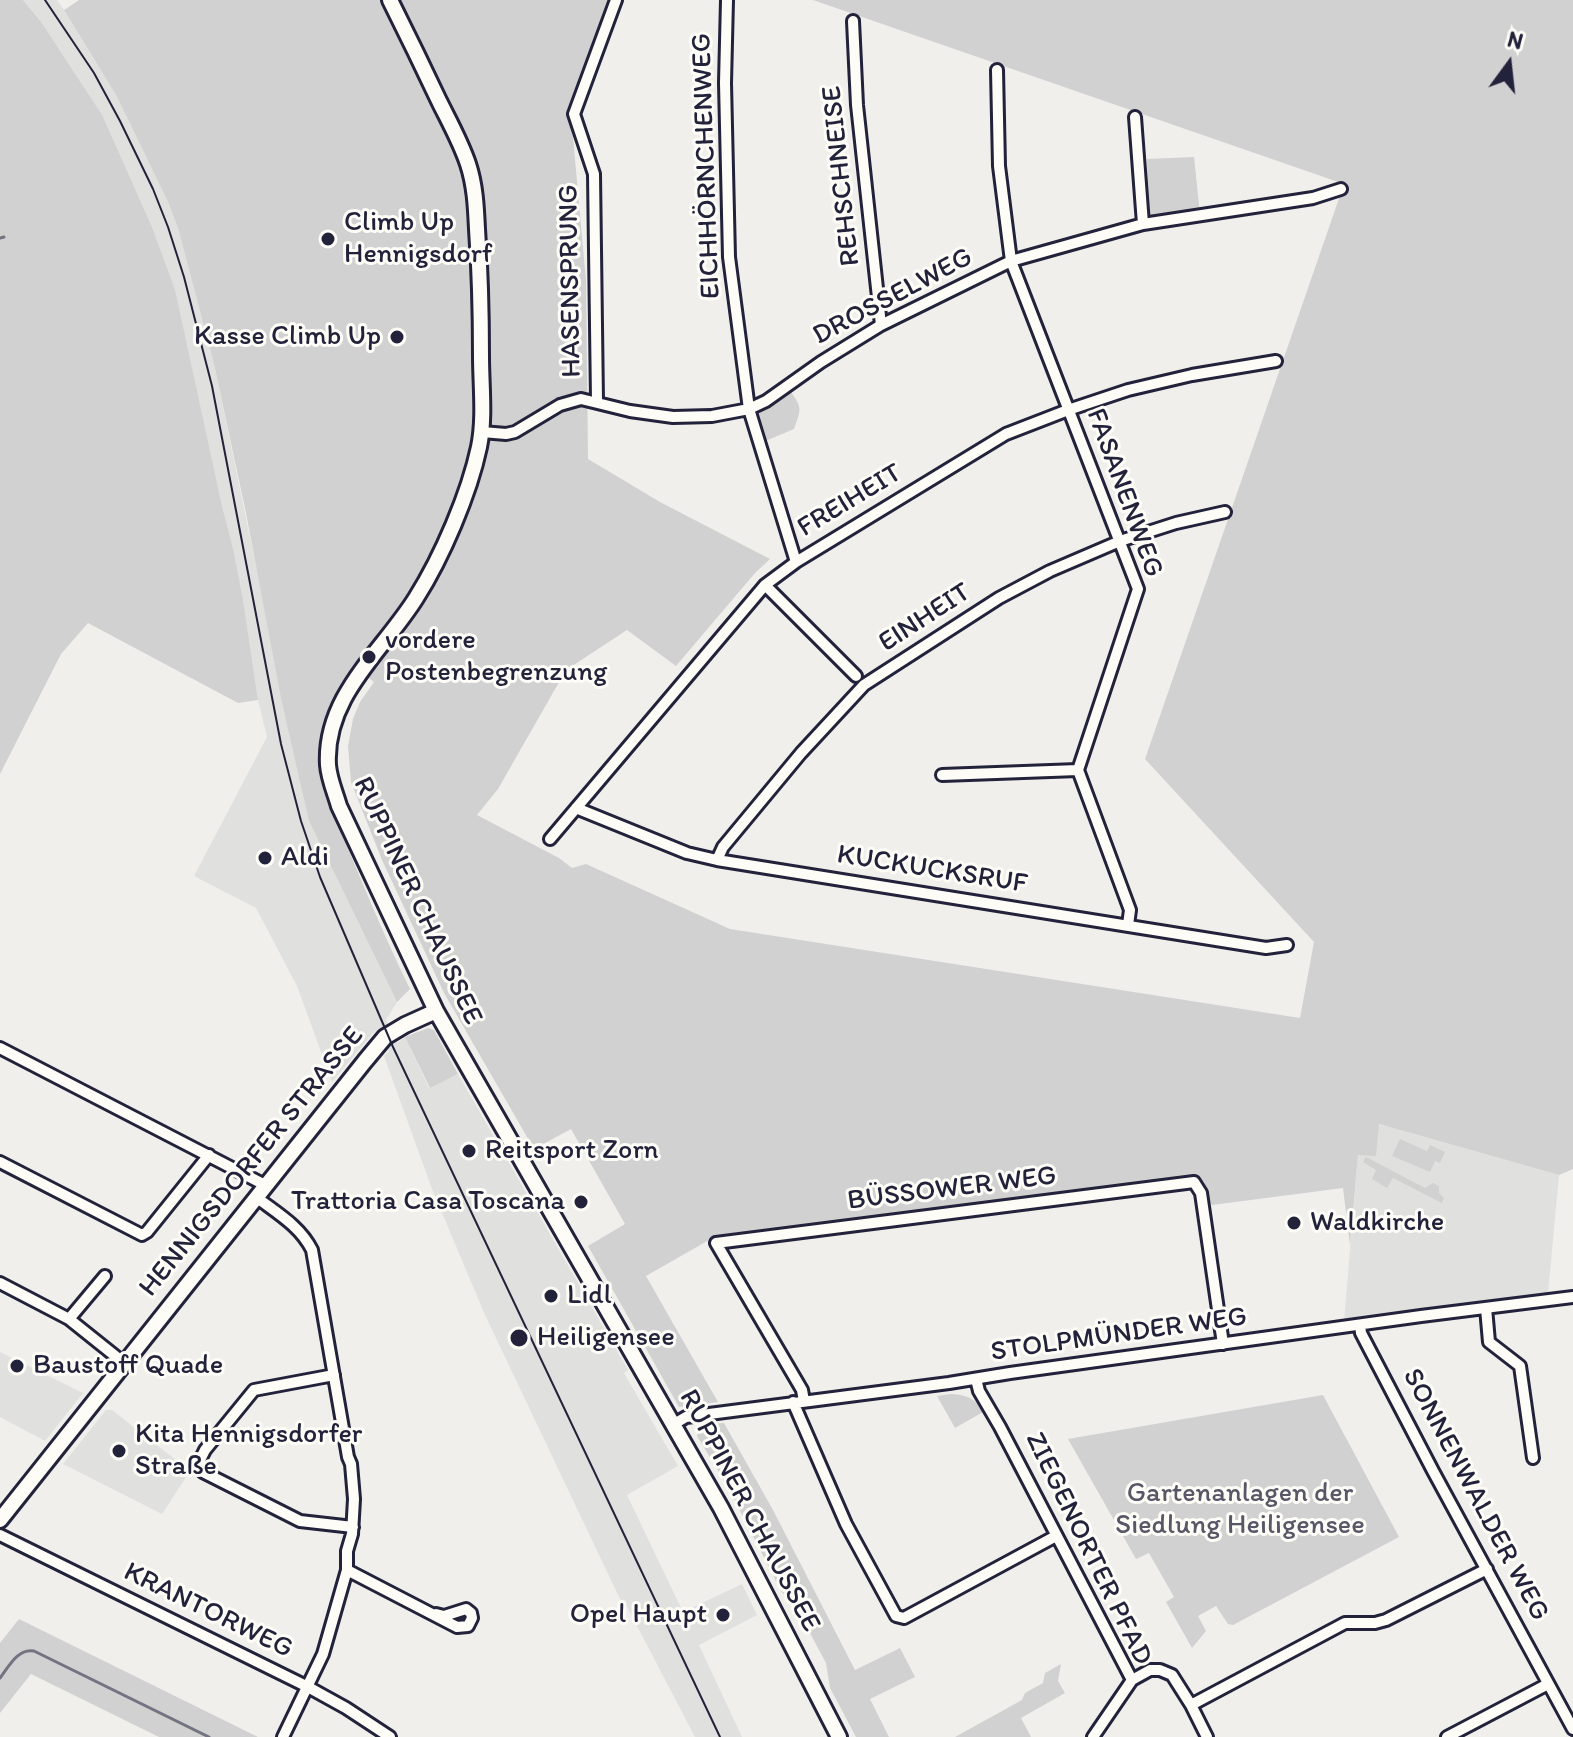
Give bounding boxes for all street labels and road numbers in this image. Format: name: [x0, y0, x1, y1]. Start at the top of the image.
street label: EICHHÖRNCHENWEG: [686, 32, 728, 300]
street label: REHSCHNEISE: [816, 84, 868, 268]
street label: HASENSPRUNG: [553, 184, 589, 378]
street label: DROSSELWEG: [807, 241, 979, 353]
street label: FASANENWEG: [1078, 404, 1170, 582]
street label: FREIHEIT: [792, 457, 908, 545]
street label: EINHEIT: [873, 576, 977, 660]
street label: RUPPINER CHAUSSEE: [345, 772, 489, 1030]
street label: KUCKUCKSRUF: [834, 838, 1030, 902]
street label: HENNIGSDORFER STRASSE: [133, 1020, 371, 1304]
street label: BÜSSOWER WEG: [846, 1160, 1058, 1218]
street label: STOLPMÜNDER WEG: [989, 1300, 1249, 1370]
street label: SONNENWALDER WEG: [1394, 1363, 1556, 1627]
street label: RUPPINER CHAUSSEE: [671, 1384, 827, 1638]
street label: ZIEGENORTER PFAD: [1017, 1427, 1159, 1671]
street label: KRANTORWEG: [118, 1556, 298, 1666]

